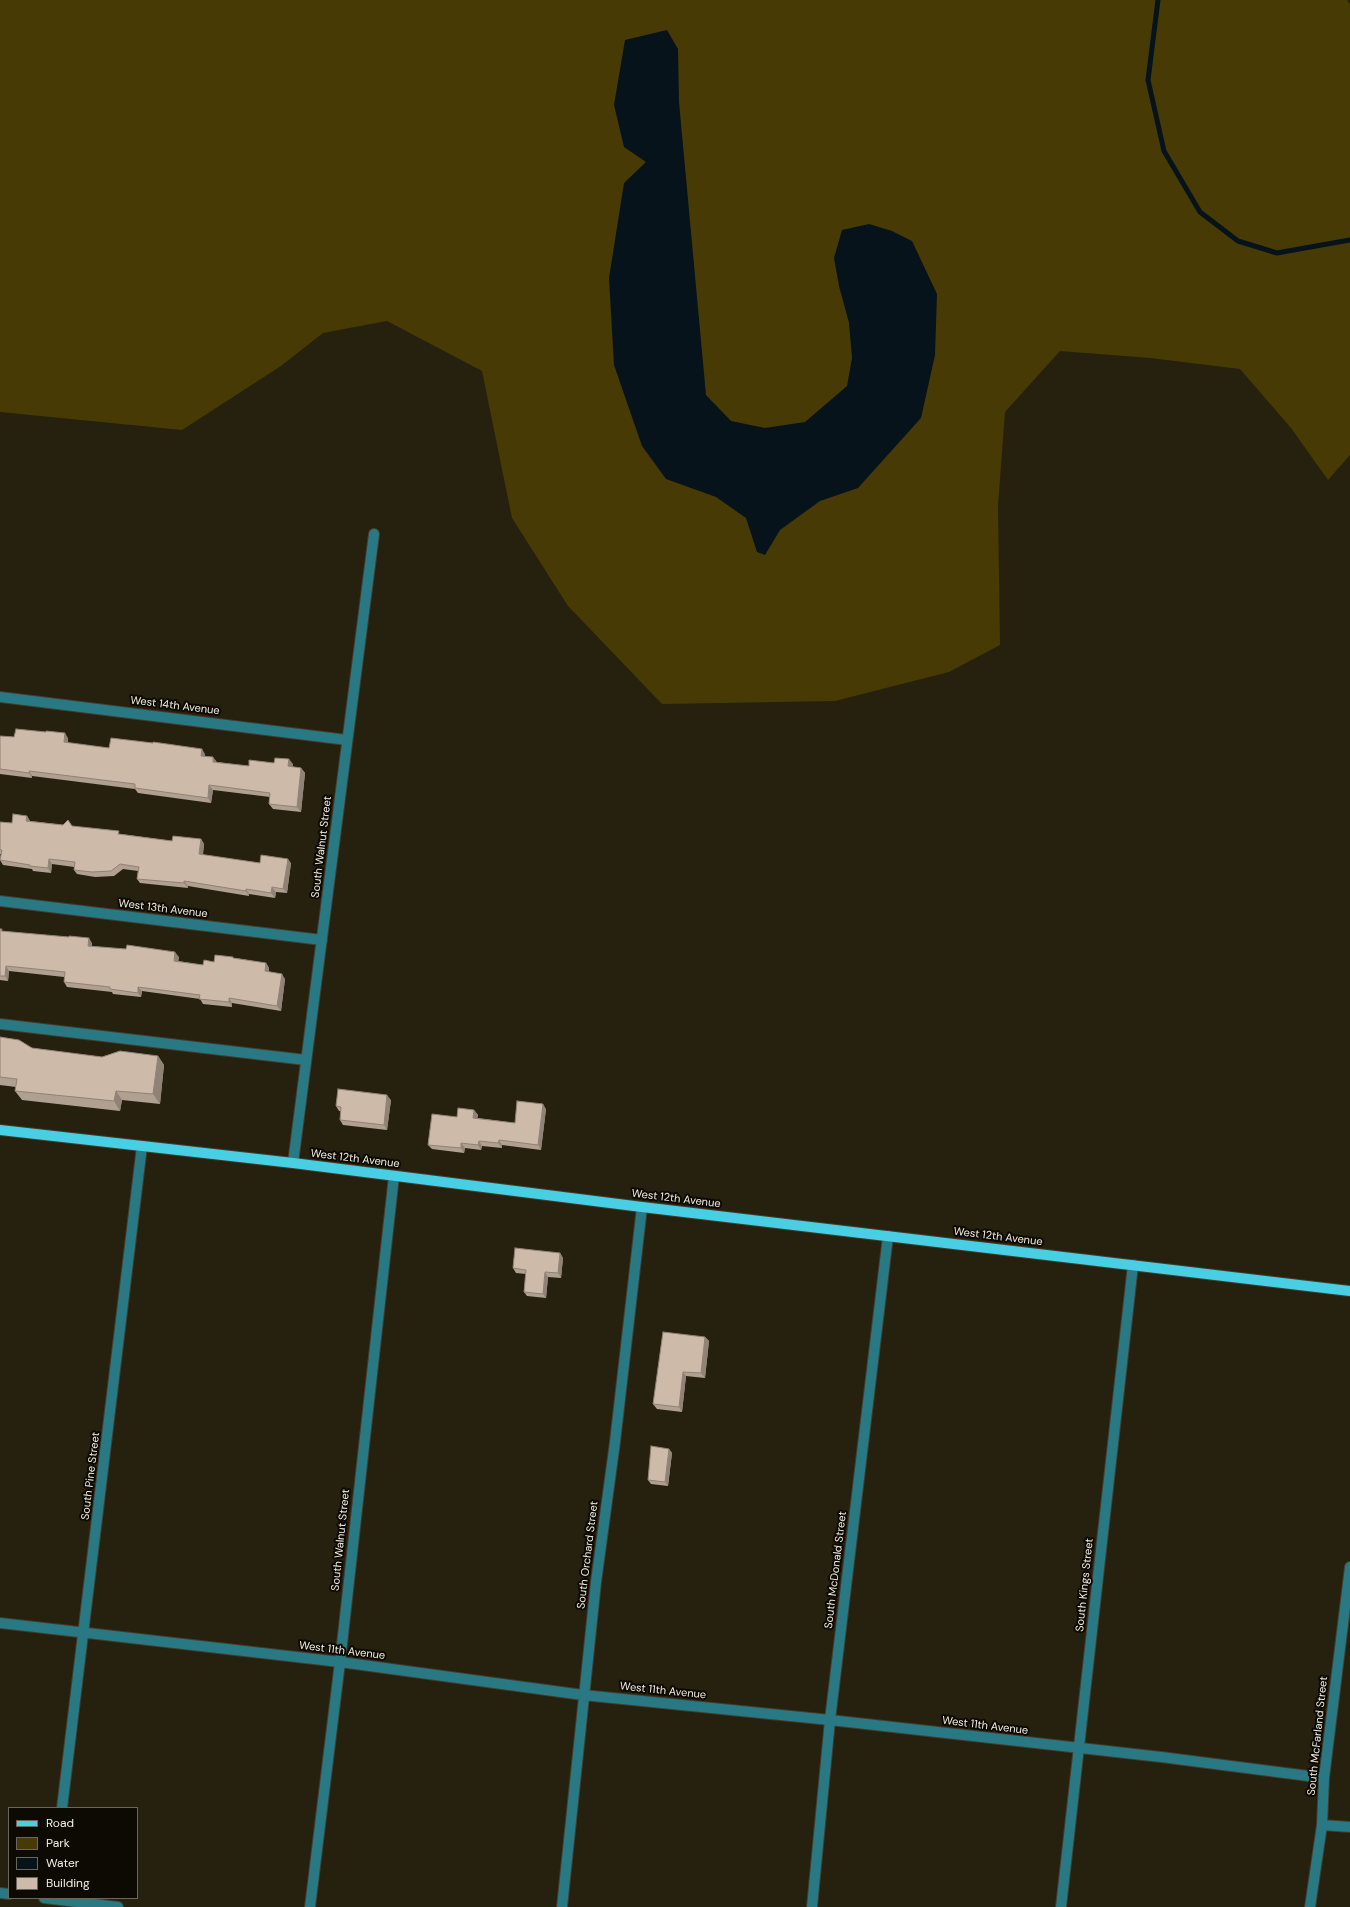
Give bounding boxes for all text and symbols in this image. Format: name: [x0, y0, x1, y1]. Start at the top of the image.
street label: West 14th Avenue: [130, 694, 220, 718]
street label: South Walnut Street: [309, 795, 335, 899]
street label: West 13th Avenue: [118, 897, 208, 921]
street label: West 12th Avenue: [310, 1147, 400, 1171]
street label: West 12th Avenue: [631, 1187, 721, 1211]
street label: West 12th Avenue: [953, 1225, 1043, 1249]
street label: South Pine Street: [79, 1431, 103, 1521]
street label: South Walnut Street: [329, 1488, 353, 1592]
street label: South Orchard Street: [575, 1500, 601, 1610]
street label: South McDonald Street: [822, 1511, 850, 1629]
street label: South Kings Street: [1074, 1538, 1096, 1632]
street label: West 11th Avenue: [298, 1639, 386, 1663]
street label: South McFarland Street: [1305, 1676, 1331, 1796]
street label: West 11th Avenue: [619, 1680, 707, 1702]
street label: West 11th Avenue: [941, 1714, 1029, 1738]
legend: [8, 1807, 138, 1899]
text: Road: [46, 1815, 74, 1831]
text: Park: [46, 1835, 70, 1851]
text: Water: [46, 1855, 79, 1871]
text: Building: [46, 1875, 90, 1891]

